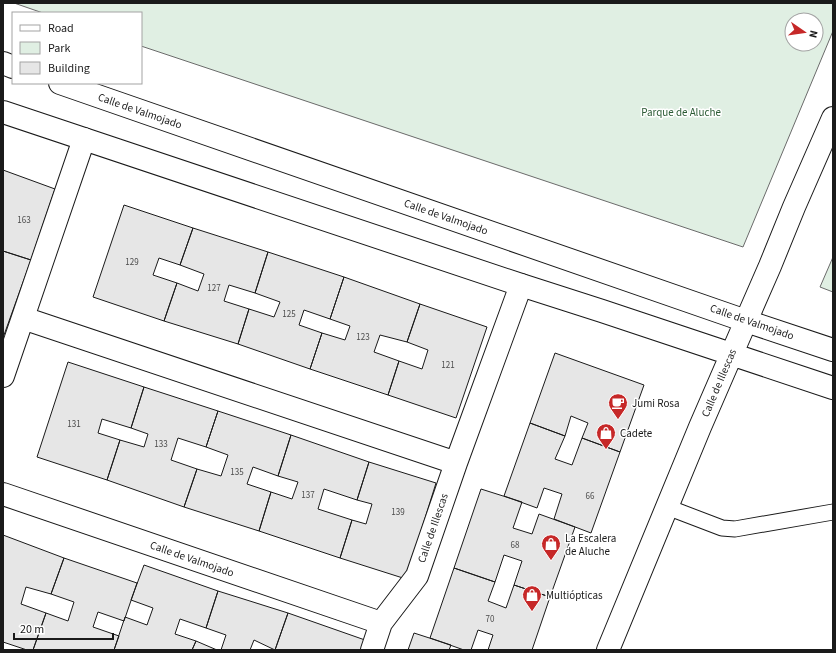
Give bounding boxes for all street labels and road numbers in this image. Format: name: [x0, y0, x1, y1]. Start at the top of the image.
street label: Calle de Valmojado: [96, 90, 184, 132]
street label: Calle de Valmojado: [402, 196, 490, 238]
street label: Calle de Valmojado: [708, 301, 796, 343]
street label: Calle de Illescas: [698, 346, 740, 419]
street label: Calle de Illescas: [414, 491, 452, 565]
street label: Calle de Valmojado: [148, 538, 236, 580]

